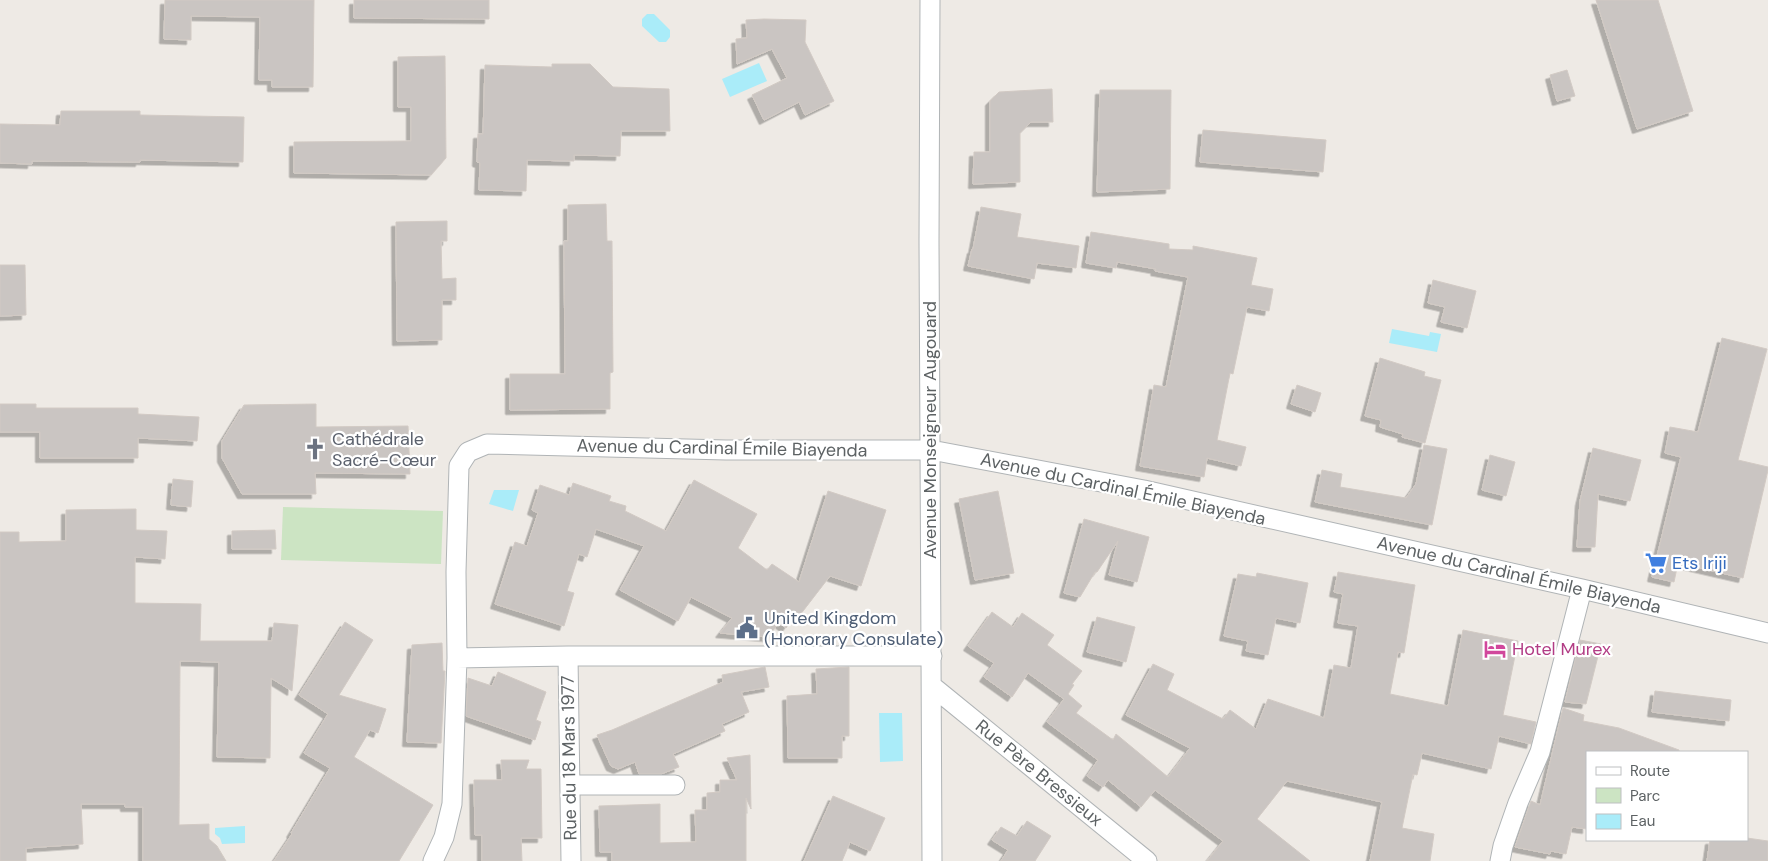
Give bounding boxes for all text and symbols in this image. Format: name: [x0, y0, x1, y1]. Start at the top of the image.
street label: Avenue Monseigneur Augouard: [918, 301, 942, 559]
place label: Cathédrale Sacré-Cœur: [332, 427, 437, 472]
street label: Avenue du Cardinal Émile Biayenda: [576, 433, 868, 463]
church icon: Cathédrale Sacré-Cœur: [302, 436, 328, 462]
street label: Avenue du Cardinal Émile Biayenda: [978, 447, 1268, 531]
street label: Avenue du Cardinal Émile Biayenda: [1375, 531, 1663, 619]
supermarket icon: Ets Iriji: [1643, 550, 1669, 576]
place label: Ets Iriji: [1672, 551, 1727, 575]
place label: United Kingdom (Honorary Consulate): [764, 606, 943, 651]
public building icon: United Kingdom (Honorary Consulate): [734, 615, 760, 641]
hotel icon: Hotel Murex: [1482, 636, 1508, 662]
place label: Hotel Murex: [1512, 637, 1611, 661]
street label: Rue du 18 Mars 1977: [556, 675, 582, 841]
street label: Rue Père Bressieux: [971, 714, 1108, 832]
legend: [1586, 751, 1748, 841]
text: Route: [1630, 761, 1670, 781]
text: Parc: [1630, 786, 1660, 806]
text: Eau: [1630, 811, 1655, 831]

